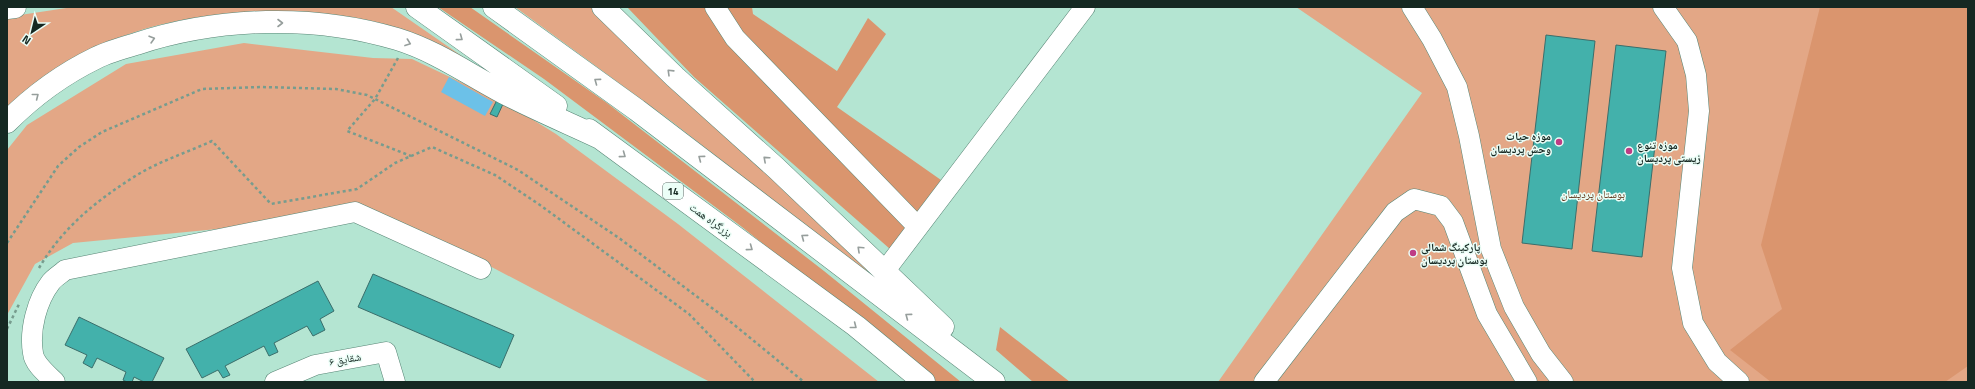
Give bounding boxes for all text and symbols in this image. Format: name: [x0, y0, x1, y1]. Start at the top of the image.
north arrow: [12, 12, 52, 52]
one-way arrow: [277, 19, 283, 27]
text: N: [19, 31, 34, 49]
one-way arrow: [456, 33, 463, 40]
one-way arrow: [148, 35, 155, 43]
one-way arrow: [404, 38, 411, 46]
one-way arrow: [667, 69, 675, 77]
one-way arrow: [594, 79, 601, 86]
one-way arrow: [32, 93, 39, 100]
place label: موزه حیات وحش پردیسان: [1490, 128, 1551, 157]
marker: موزه حیات وحش پردیسان: [1554, 137, 1564, 147]
place label: موزه تنوع زیستی پردیسان: [1637, 137, 1701, 166]
marker: موزه تنوع زیستی پردیسان: [1624, 146, 1634, 156]
one-way arrow: [618, 150, 625, 157]
one-way arrow: [698, 156, 705, 163]
one-way arrow: [763, 157, 771, 164]
road number: 14: [663, 183, 683, 199]
park label: بوستان پردیسان: [1561, 186, 1625, 202]
street label: بزرگراه همت: [686, 199, 736, 241]
one-way arrow: [802, 235, 809, 242]
place label: پارکینگ شمالی بوستان پردیسان: [1421, 239, 1487, 268]
one-way arrow: [745, 243, 752, 250]
one-way arrow: [858, 247, 865, 254]
marker: پارکینگ شمالی بوستان پردیسان: [1408, 248, 1418, 258]
one-way arrow: [905, 314, 912, 321]
one-way arrow: [850, 321, 857, 328]
street label: شقایق ۶: [328, 348, 362, 370]

